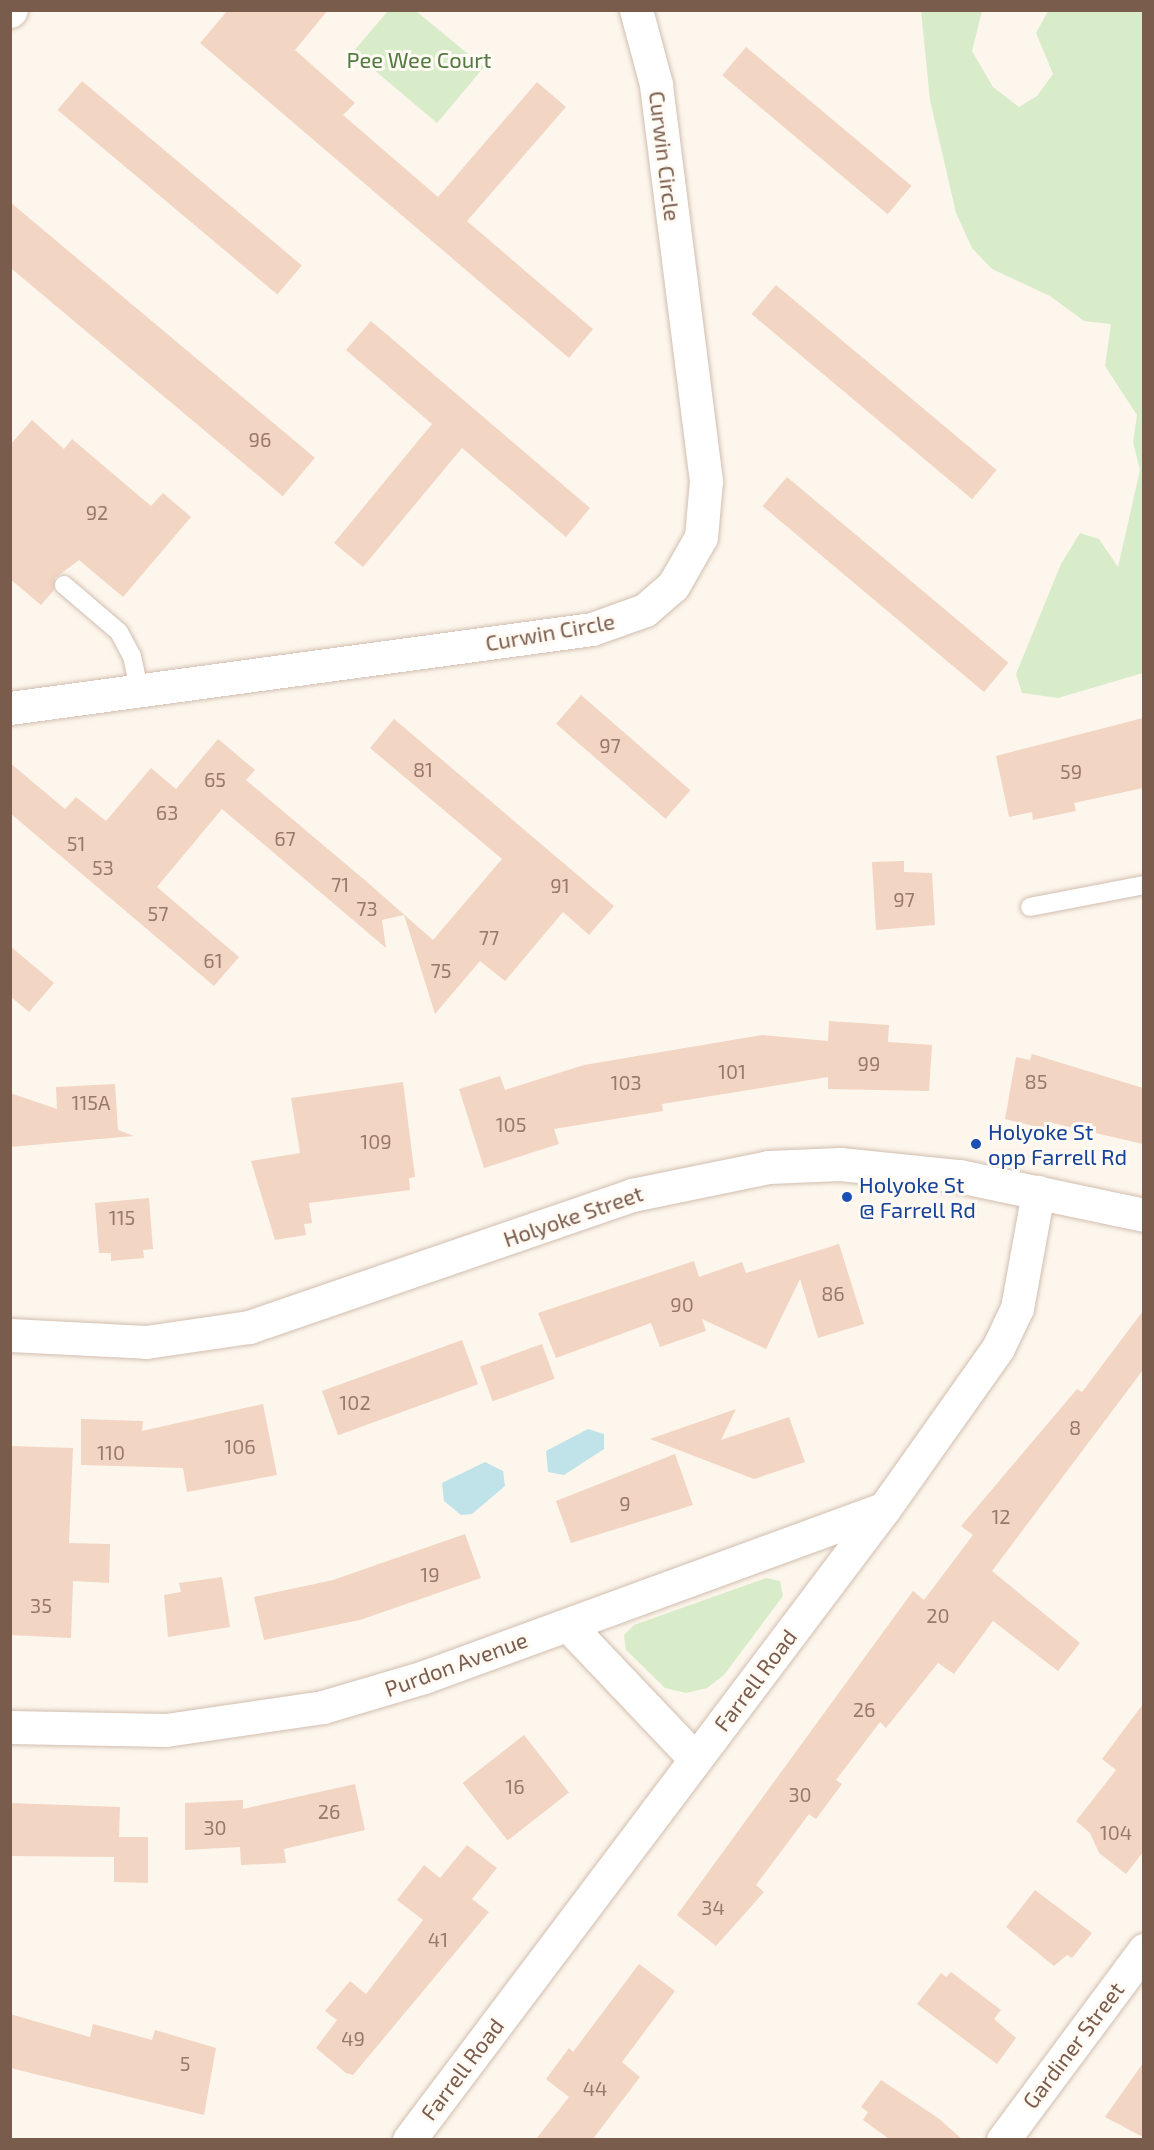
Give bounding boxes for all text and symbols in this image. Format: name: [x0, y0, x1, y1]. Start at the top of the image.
park label: Pee Wee Court: [346, 47, 492, 73]
street label: Curwin Circle: [644, 89, 686, 223]
house number: 96: [249, 427, 271, 451]
house number: 92: [86, 500, 108, 524]
street label: Curwin Circle: [483, 608, 617, 656]
house number: 97: [599, 733, 621, 757]
house number: 81: [413, 757, 433, 781]
house number: 59: [1060, 759, 1082, 783]
house number: 65: [204, 767, 226, 791]
house number: 63: [156, 800, 178, 824]
house number: 67: [274, 826, 296, 850]
house number: 51: [67, 831, 85, 855]
house number: 53: [92, 855, 114, 879]
house number: 71: [331, 872, 349, 896]
house number: 91: [550, 873, 570, 897]
house number: 97: [893, 887, 915, 911]
house number: 73: [356, 896, 378, 920]
house number: 57: [148, 901, 168, 925]
house number: 77: [479, 925, 499, 949]
house number: 61: [203, 948, 223, 972]
house number: 75: [431, 958, 451, 982]
house number: 99: [858, 1051, 880, 1075]
house number: 101: [718, 1059, 746, 1083]
house number: 85: [1025, 1069, 1047, 1093]
house number: 103: [610, 1070, 642, 1094]
house number: 115A: [71, 1090, 111, 1114]
house number: 105: [496, 1112, 526, 1136]
place label: Holyoke St opp Farrell Rd: [988, 1118, 1128, 1170]
house number: 109: [360, 1129, 392, 1153]
marker: Holyoke St opp Farrell Rd: [969, 1137, 983, 1151]
place label: Holyoke St @ Farrell Rd: [859, 1171, 976, 1222]
street label: Holyoke Street: [500, 1180, 646, 1252]
marker: Holyoke St @ Farrell Rd: [840, 1190, 854, 1204]
house number: 115: [109, 1205, 135, 1229]
house number: 86: [821, 1281, 845, 1305]
house number: 90: [670, 1292, 694, 1316]
house number: 102: [339, 1390, 371, 1414]
house number: 8: [1069, 1415, 1081, 1439]
house number: 106: [224, 1434, 256, 1458]
house number: 110: [97, 1440, 125, 1464]
house number: 9: [619, 1491, 631, 1515]
house number: 12: [991, 1504, 1011, 1528]
house number: 19: [420, 1562, 440, 1586]
house number: 35: [30, 1593, 52, 1617]
house number: 20: [926, 1603, 950, 1627]
street label: Farrell Road: [708, 1624, 802, 1736]
street label: Purdon Avenue: [381, 1626, 531, 1702]
house number: 26: [853, 1697, 875, 1721]
house number: 16: [505, 1774, 525, 1798]
house number: 30: [788, 1782, 812, 1806]
house number: 26: [318, 1799, 340, 1823]
house number: 30: [203, 1815, 227, 1839]
house number: 104: [1100, 1820, 1132, 1844]
house number: 34: [701, 1895, 725, 1919]
house number: 41: [428, 1927, 448, 1951]
street label: Gardiner Street: [1017, 1976, 1129, 2114]
street label: Farrell Road: [415, 2013, 509, 2125]
house number: 49: [341, 2026, 365, 2050]
house number: 5: [180, 2051, 190, 2075]
house number: 44: [583, 2076, 607, 2100]

